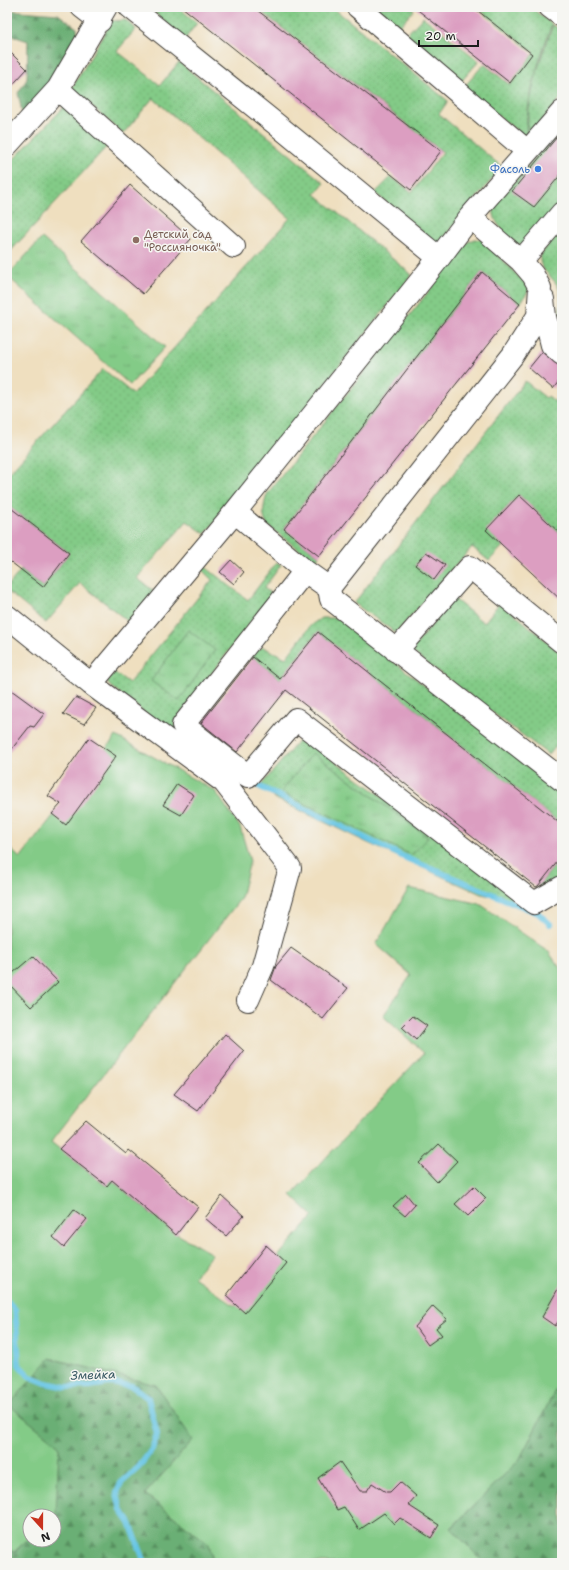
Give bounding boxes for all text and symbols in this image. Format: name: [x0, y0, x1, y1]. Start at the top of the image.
scale bar: [419, 22, 478, 48]
text: 20 m: [425, 28, 456, 44]
place label: Фасоль: [490, 162, 530, 177]
marker: Фасоль: [533, 164, 543, 174]
place label: Детский сад "Россияночка": [144, 227, 221, 255]
marker: Детский сад "Россияночка": [131, 235, 141, 245]
water label: Змейка: [70, 1366, 116, 1384]
north arrow: [22, 1508, 62, 1548]
text: N: [38, 1528, 52, 1546]

